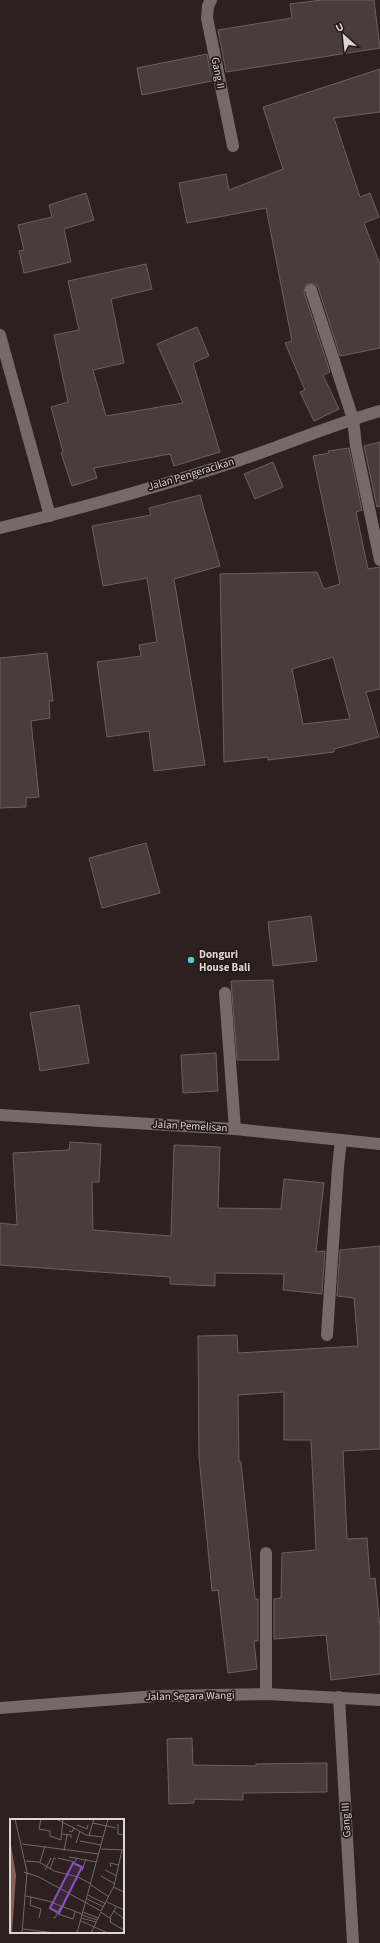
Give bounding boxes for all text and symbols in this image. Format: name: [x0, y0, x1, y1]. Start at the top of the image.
north arrow: [324, 16, 364, 56]
text: U: [333, 19, 346, 36]
street label: Gang II: [208, 56, 228, 90]
street label: Jalan Pengeracikan: [146, 454, 236, 494]
place label: Donguri House Bali: [199, 947, 250, 975]
marker: Donguri House Bali: [186, 955, 196, 965]
street label: Jalan Pemelisan: [152, 1117, 228, 1135]
street label: Jalan Segara Wangi: [145, 1688, 235, 1704]
street label: Gang III: [338, 1802, 354, 1838]
inset map: [10, 1819, 124, 1933]

